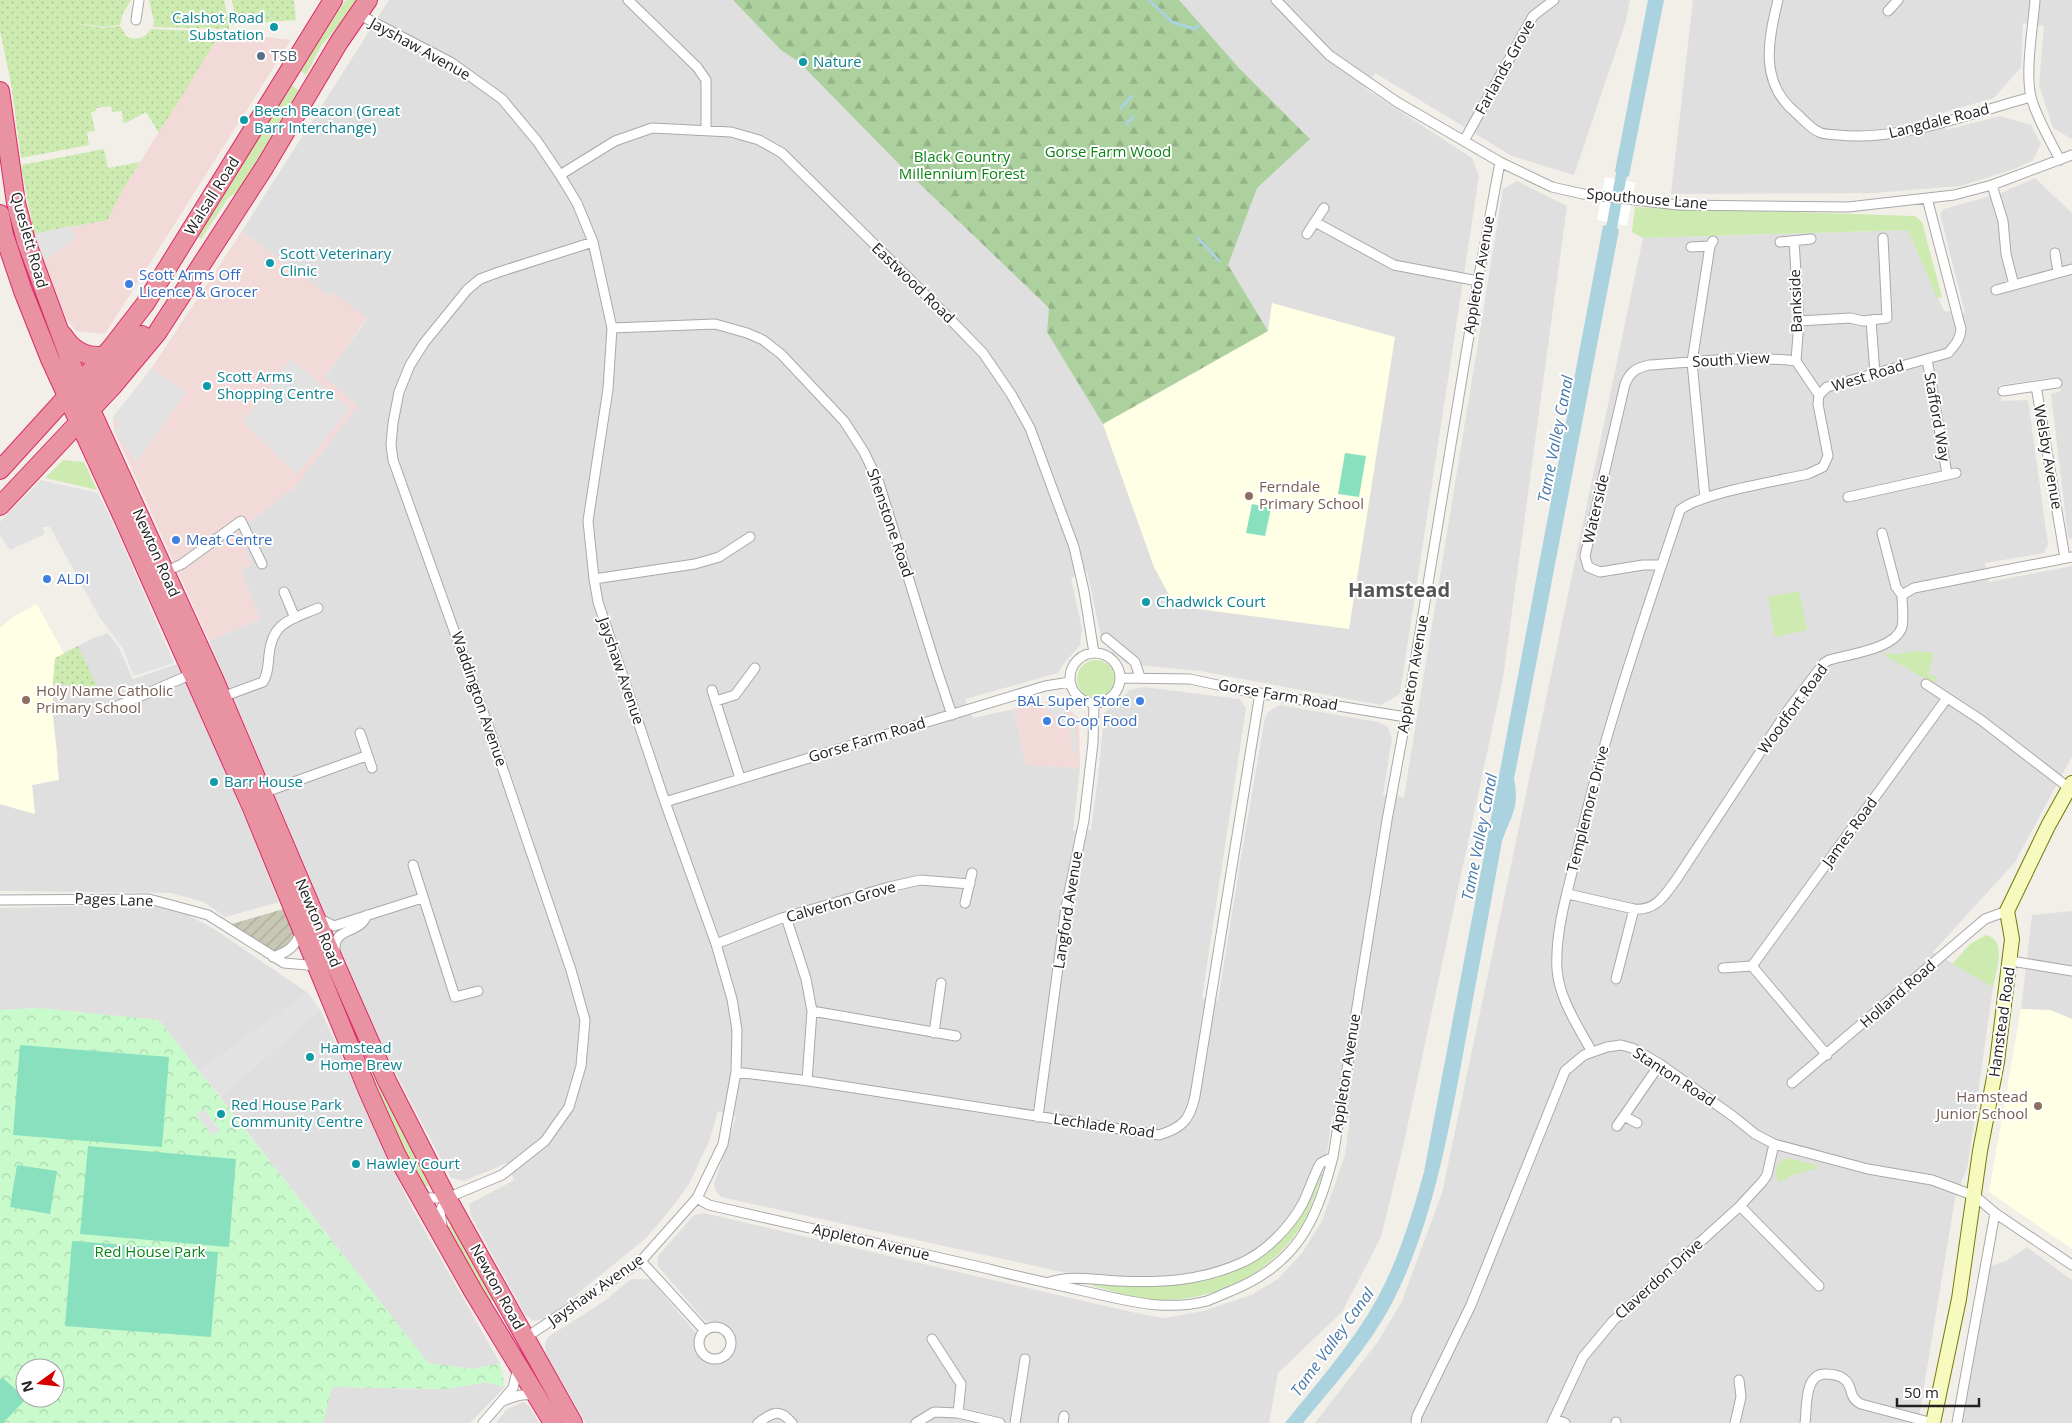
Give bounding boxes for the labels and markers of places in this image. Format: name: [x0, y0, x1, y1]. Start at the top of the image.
place label: Calshot Road Substation: [172, 7, 264, 44]
marker: Calshot Road Substation: [268, 21, 280, 33]
place label: TSB: [271, 45, 297, 65]
marker: TSB: [255, 50, 267, 62]
place label: Nature: [813, 51, 862, 71]
marker: Nature: [797, 56, 809, 68]
place label: Beech Beacon (Great Barr Interchange): [254, 100, 400, 137]
marker: Beech Beacon (Great Barr Interchange): [238, 114, 250, 126]
place label: Scott Veterinary Clinic: [280, 243, 392, 280]
marker: Scott Veterinary Clinic: [264, 257, 276, 269]
place label: Scott Arms Off Licence & Grocer: [139, 264, 258, 301]
marker: Scott Arms Off Licence & Grocer: [123, 278, 135, 290]
place label: Scott Arms Shopping Centre: [217, 366, 334, 403]
marker: Scott Arms Shopping Centre: [201, 380, 213, 392]
place label: Ferndale Primary School: [1259, 476, 1364, 513]
marker: Ferndale Primary School: [1243, 490, 1255, 502]
place label: Meat Centre: [186, 529, 272, 549]
marker: Meat Centre: [170, 534, 182, 546]
place label: ALDI: [57, 568, 89, 588]
marker: ALDI: [41, 573, 53, 585]
place label: Chadwick Court: [1156, 591, 1266, 611]
marker: Chadwick Court: [1140, 596, 1152, 608]
place label: Holy Name Catholic Primary School: [36, 680, 173, 717]
place label: BAL Super Store: [1017, 690, 1130, 710]
marker: Holy Name Catholic Primary School: [20, 694, 32, 706]
marker: BAL Super Store: [1134, 695, 1146, 707]
place label: Co-op Food: [1057, 710, 1137, 730]
marker: Co-op Food: [1041, 715, 1053, 727]
place label: Barr House: [224, 771, 303, 791]
marker: Barr House: [208, 776, 220, 788]
place label: Hamstead Home Brew: [320, 1037, 403, 1074]
marker: Hamstead Home Brew: [304, 1051, 316, 1063]
place label: Hamstead Junior School: [1934, 1086, 2028, 1123]
place label: Red House Park Community Centre: [231, 1094, 363, 1131]
marker: Hamstead Junior School: [2032, 1100, 2044, 1112]
marker: Red House Park Community Centre: [215, 1108, 227, 1120]
place label: Hawley Court: [366, 1153, 460, 1173]
marker: Hawley Court: [350, 1158, 362, 1170]

